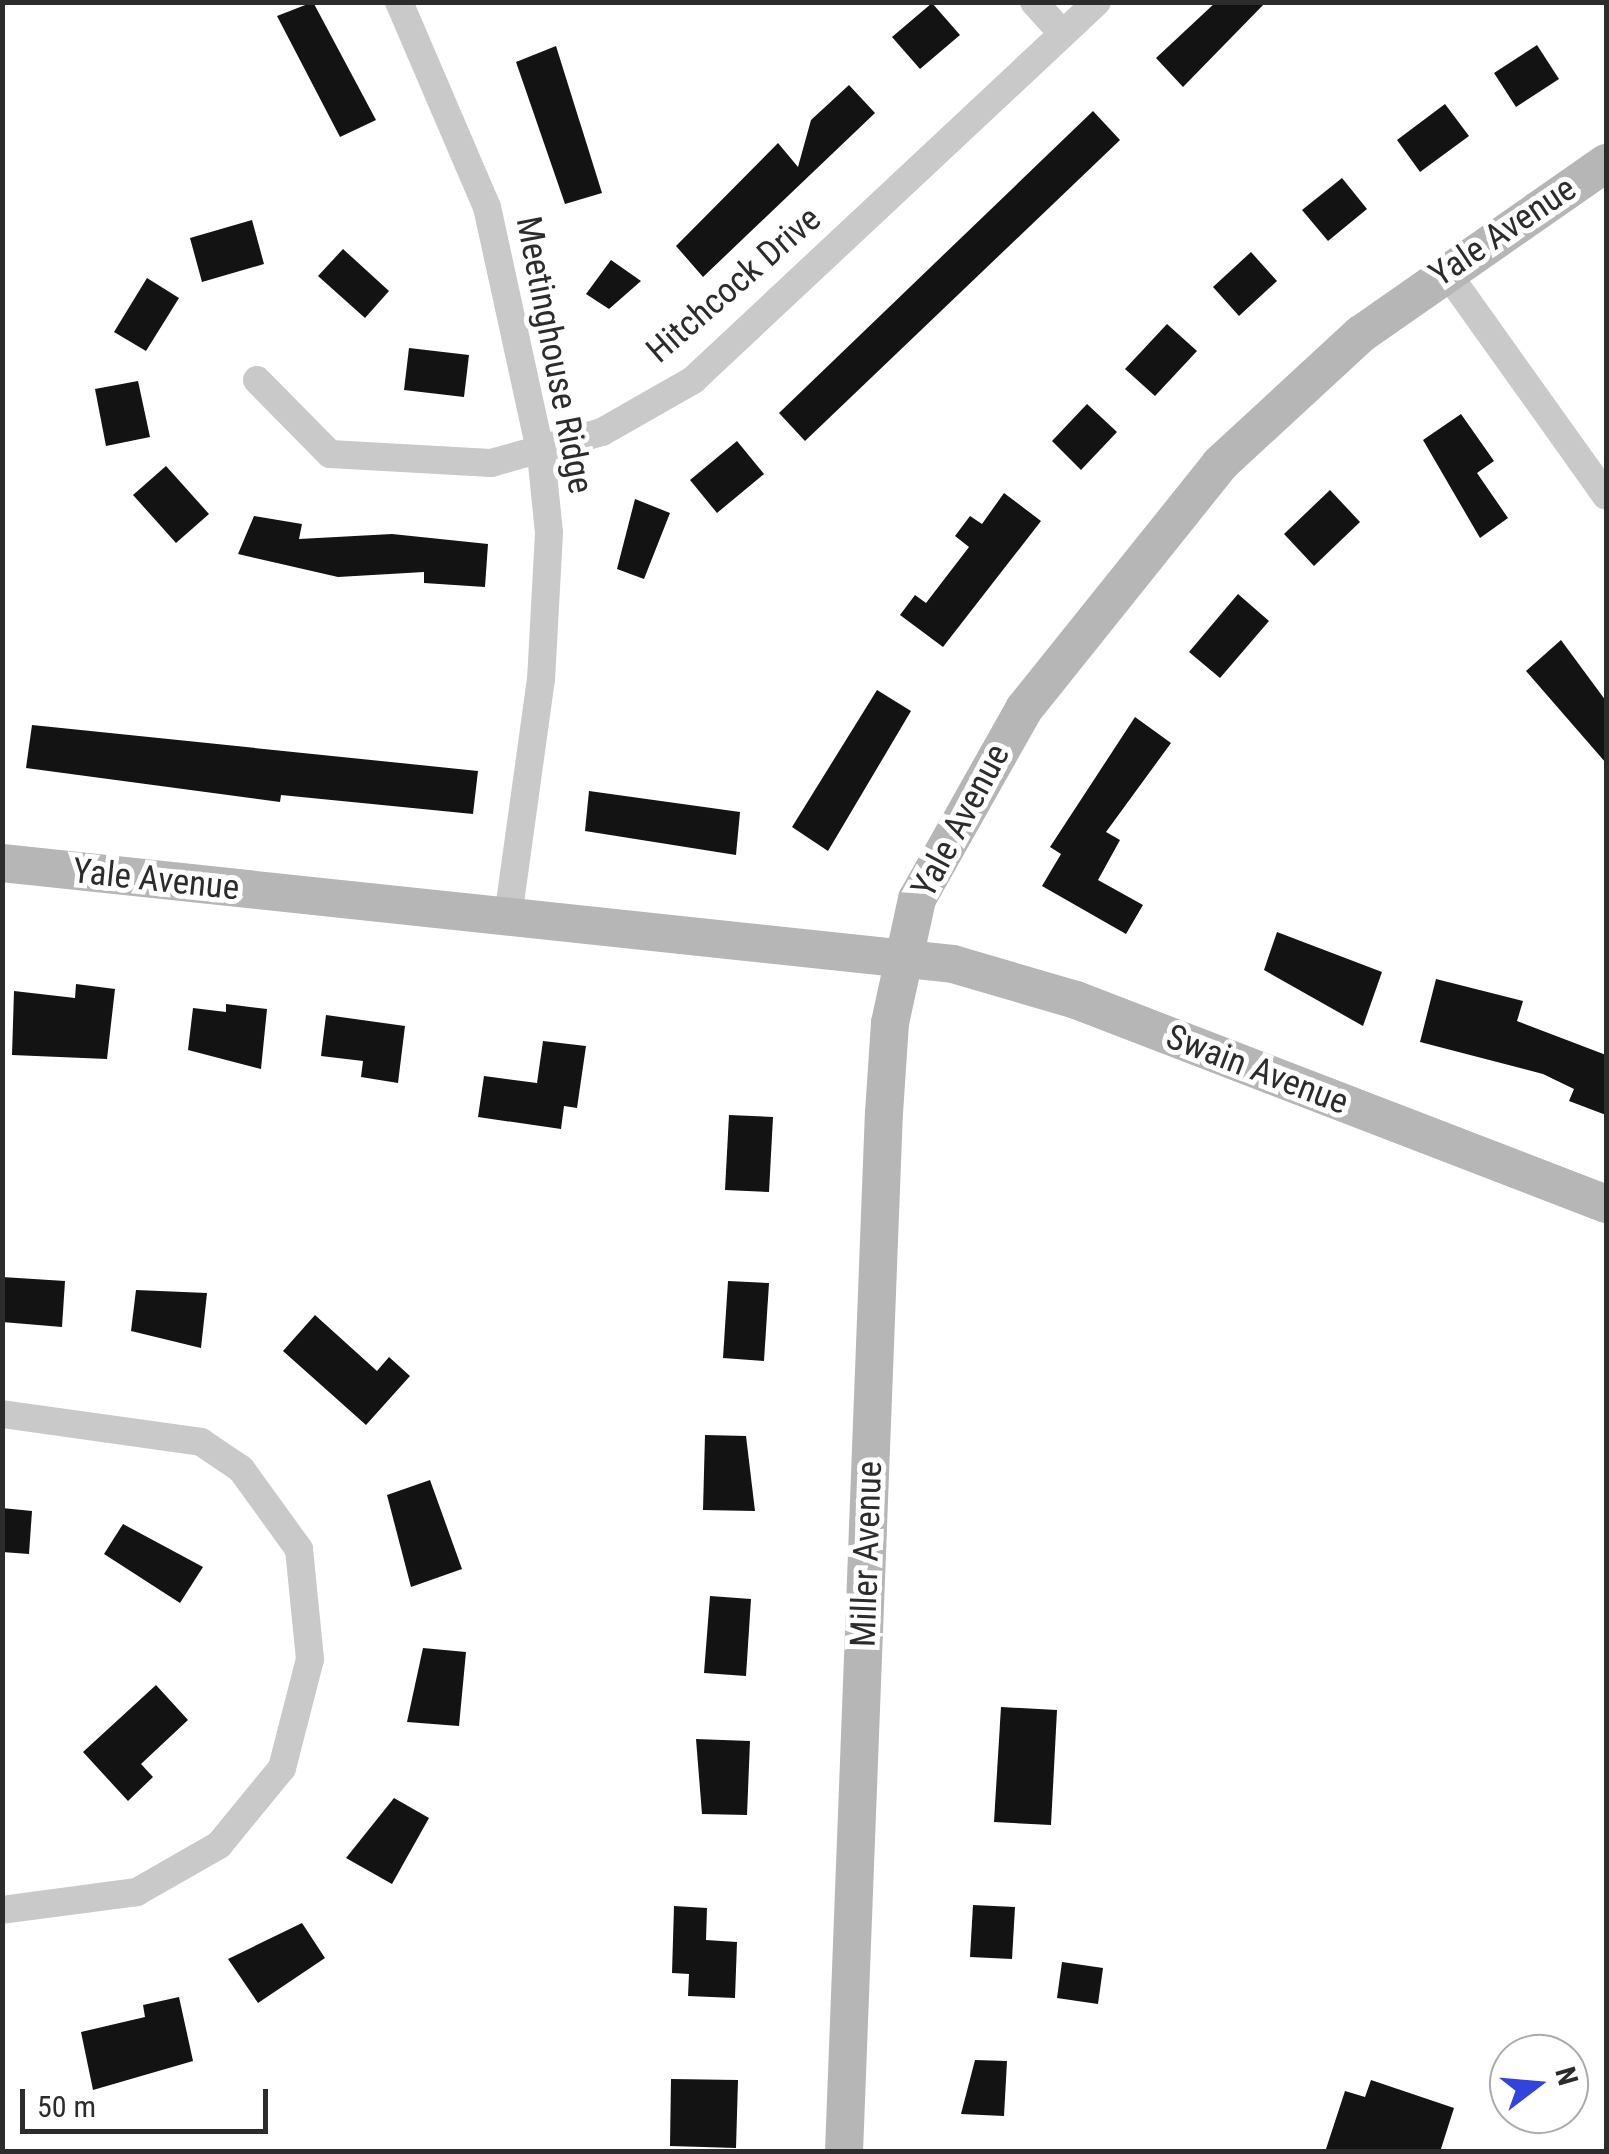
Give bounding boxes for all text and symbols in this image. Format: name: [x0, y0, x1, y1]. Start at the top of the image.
street label: Yale Avenue: [1422, 168, 1584, 296]
street label: Hitchcock Drive: [638, 198, 830, 372]
street label: Meetinghouse Ridge: [507, 213, 601, 497]
street label: Yale Avenue: [903, 737, 1019, 905]
street label: Yale Avenue: [71, 850, 241, 910]
street label: Swain Avenue: [1160, 1016, 1354, 1124]
street label: Miller Avenue: [843, 1460, 891, 1648]
north arrow: [1489, 2034, 1589, 2134]
text: N: [1548, 2063, 1585, 2089]
scale bar: [25, 2069, 272, 2131]
text: 50 m: [37, 2089, 96, 2124]

